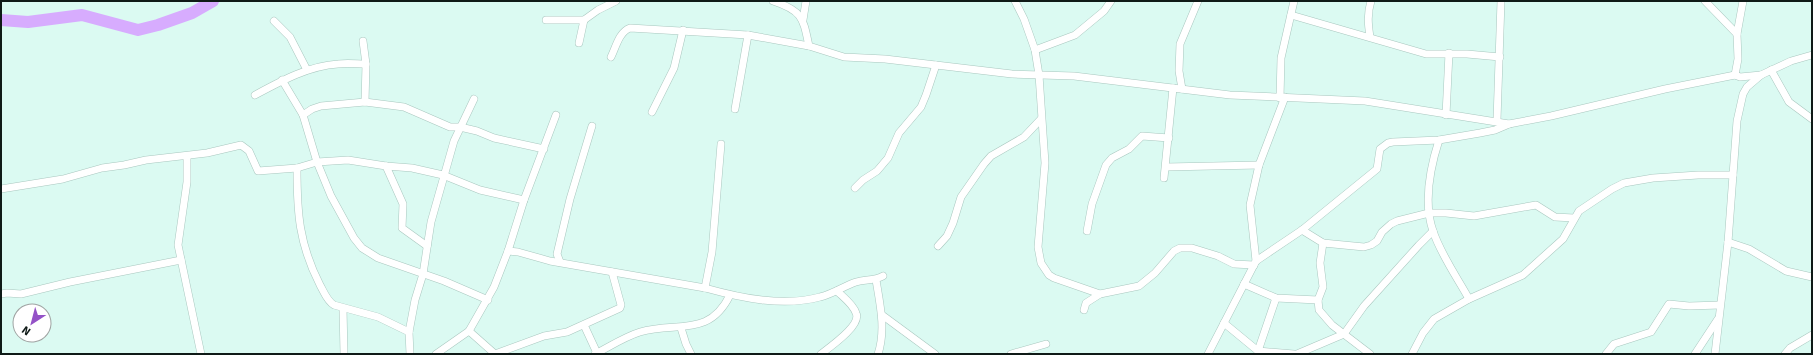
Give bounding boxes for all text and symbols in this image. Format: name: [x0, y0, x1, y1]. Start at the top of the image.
north arrow: [12, 303, 52, 343]
text: N: [19, 323, 33, 338]

